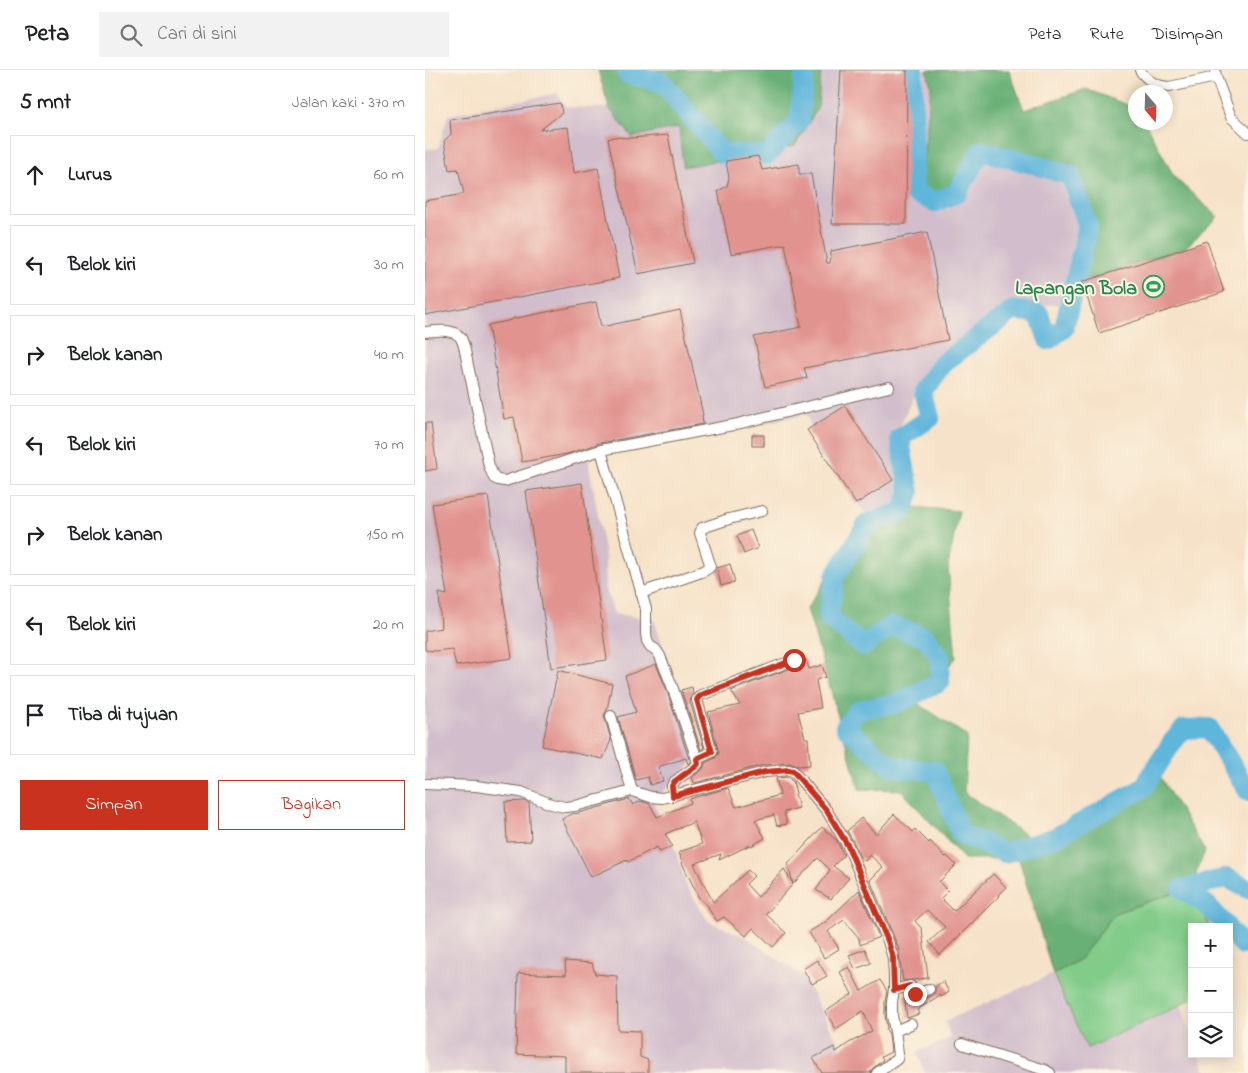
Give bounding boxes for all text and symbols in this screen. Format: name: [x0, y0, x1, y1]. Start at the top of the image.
search box: [99, 12, 449, 57]
text: Peta: [25, 17, 69, 52]
icon: search: [117, 21, 145, 49]
text: Cari di sini: [157, 21, 237, 48]
text: Peta: [1028, 22, 1061, 48]
text: Rute: [1089, 22, 1124, 48]
text: Disimpan: [1152, 22, 1223, 48]
north arrow: [1128, 85, 1173, 130]
text: 5 mnt: [20, 88, 71, 118]
text: Jalan kaki · 370 m: [292, 91, 405, 115]
icon: ahead: [21, 161, 49, 189]
text: Lurus: [68, 162, 112, 189]
text: 60 m: [374, 163, 404, 187]
icon: left: [21, 251, 49, 279]
text: Belok kiri: [68, 252, 136, 279]
text: 30 m: [374, 253, 404, 277]
place label: Lapangan Bola: [1015, 275, 1137, 305]
sports icon: Lapangan Bola: [1141, 275, 1165, 299]
icon: right: [21, 341, 49, 369]
text: Belok kanan: [68, 342, 162, 369]
text: 40 m: [374, 343, 404, 367]
icon: left: [21, 431, 49, 459]
text: Belok kiri: [68, 432, 136, 459]
text: 70 m: [374, 433, 404, 457]
icon: right: [21, 521, 49, 549]
text: Belok kanan: [68, 522, 162, 549]
text: 150 m: [366, 523, 404, 547]
icon: left: [21, 611, 49, 639]
text: Belok kiri: [68, 612, 136, 639]
text: 20 m: [373, 613, 404, 637]
route start: [783, 649, 806, 672]
icon: arrive: [21, 701, 49, 729]
text: Tiba di tujuan: [68, 702, 178, 729]
button: Simpan: [20, 780, 208, 830]
button: Bagikan: [218, 780, 405, 830]
map controls: [1188, 923, 1233, 1058]
button: +: [1188, 923, 1233, 968]
button: −: [1188, 968, 1233, 1013]
route end: [904, 983, 927, 1006]
button: layers: [1188, 1013, 1233, 1058]

